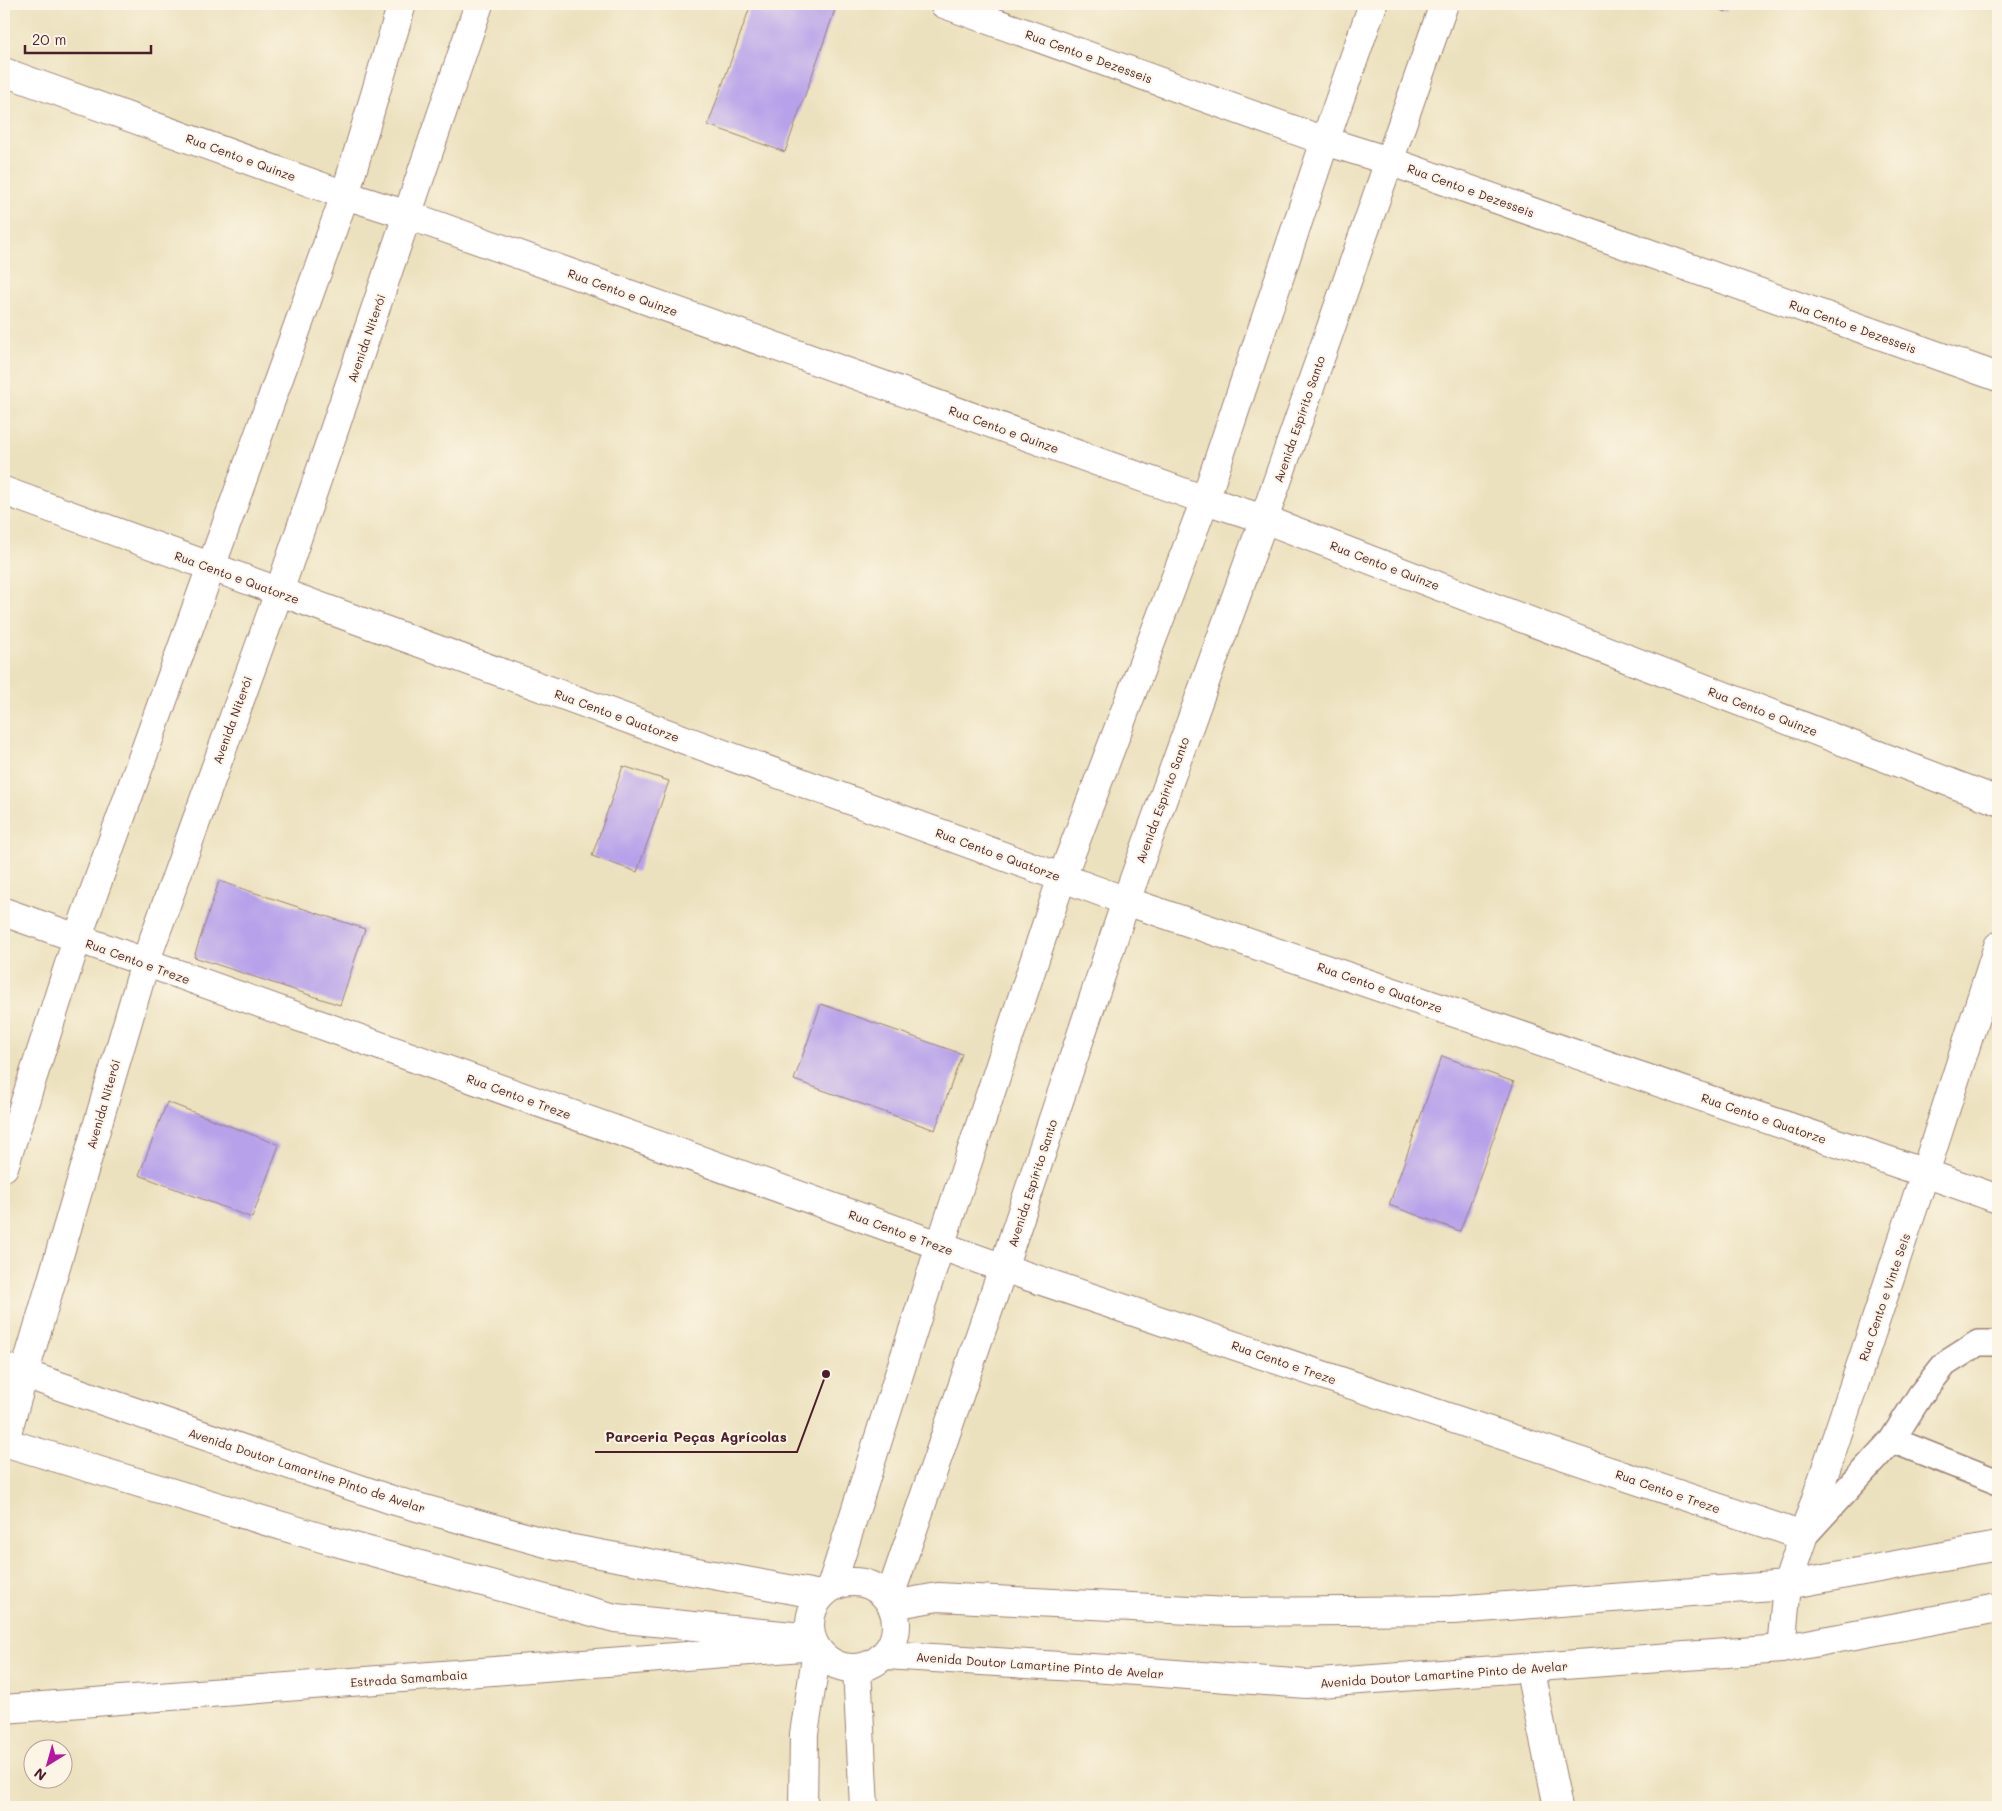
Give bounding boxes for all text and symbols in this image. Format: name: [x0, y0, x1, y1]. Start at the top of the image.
scale bar: [25, 22, 151, 54]
street label: Rua Cento e Dezesseis: [1023, 26, 1155, 87]
text: 20 m: [32, 29, 66, 49]
street label: Rua Cento e Quinze: [184, 130, 298, 184]
street label: Rua Cento e Dezesseis: [1405, 160, 1537, 221]
street label: Rua Cento e Quinze: [566, 265, 680, 319]
street label: Avenida Niterói: [343, 292, 389, 384]
street label: Rua Cento e Dezesseis: [1787, 296, 1919, 357]
street label: Avenida Espírito Santo: [1270, 353, 1328, 485]
street label: Rua Cento e Quinze: [947, 402, 1061, 456]
street label: Rua Cento e Quinze: [1328, 537, 1442, 593]
street label: Rua Cento e Quatorze: [172, 547, 302, 607]
street label: Avenida Niterói: [209, 674, 255, 766]
street label: Rua Cento e Quinze: [1706, 683, 1820, 739]
street label: Rua Cento e Quatorze: [552, 685, 682, 745]
street label: Avenida Espírito Santo: [1132, 735, 1192, 865]
street label: Rua Cento e Quatorze: [933, 824, 1063, 884]
street label: Rua Cento e Treze: [84, 935, 192, 987]
street label: Rua Cento e Quatorze: [1315, 958, 1445, 1016]
street label: Avenida Niterói: [83, 1057, 123, 1151]
street label: Rua Cento e Treze: [465, 1070, 573, 1122]
street label: Rua Cento e Quatorze: [1699, 1089, 1829, 1147]
street label: Avenida Espírito Santo: [1004, 1117, 1060, 1249]
street label: Rua Cento e Treze: [847, 1206, 955, 1258]
street label: Rua Cento e Vinte Seis: [1855, 1231, 1913, 1363]
street label: Rua Cento e Treze: [1229, 1337, 1339, 1387]
callout: Parceria Peças Agrícolas: [595, 1423, 797, 1452]
street label: Avenida Doutor Lamartine Pinto de Avelar: [187, 1424, 427, 1516]
text: Parceria Peças Agrícolas: [605, 1427, 787, 1446]
street label: Rua Cento e Treze: [1613, 1466, 1723, 1516]
street label: Avenida Doutor Lamartine Pinto de Avelar: [916, 1648, 1164, 1682]
street label: Avenida Doutor Lamartine Pinto de Avelar: [1320, 1657, 1568, 1691]
street label: Estrada Samambaia: [350, 1666, 468, 1690]
north arrow: [22, 1738, 72, 1788]
text: N: [30, 1764, 50, 1786]

